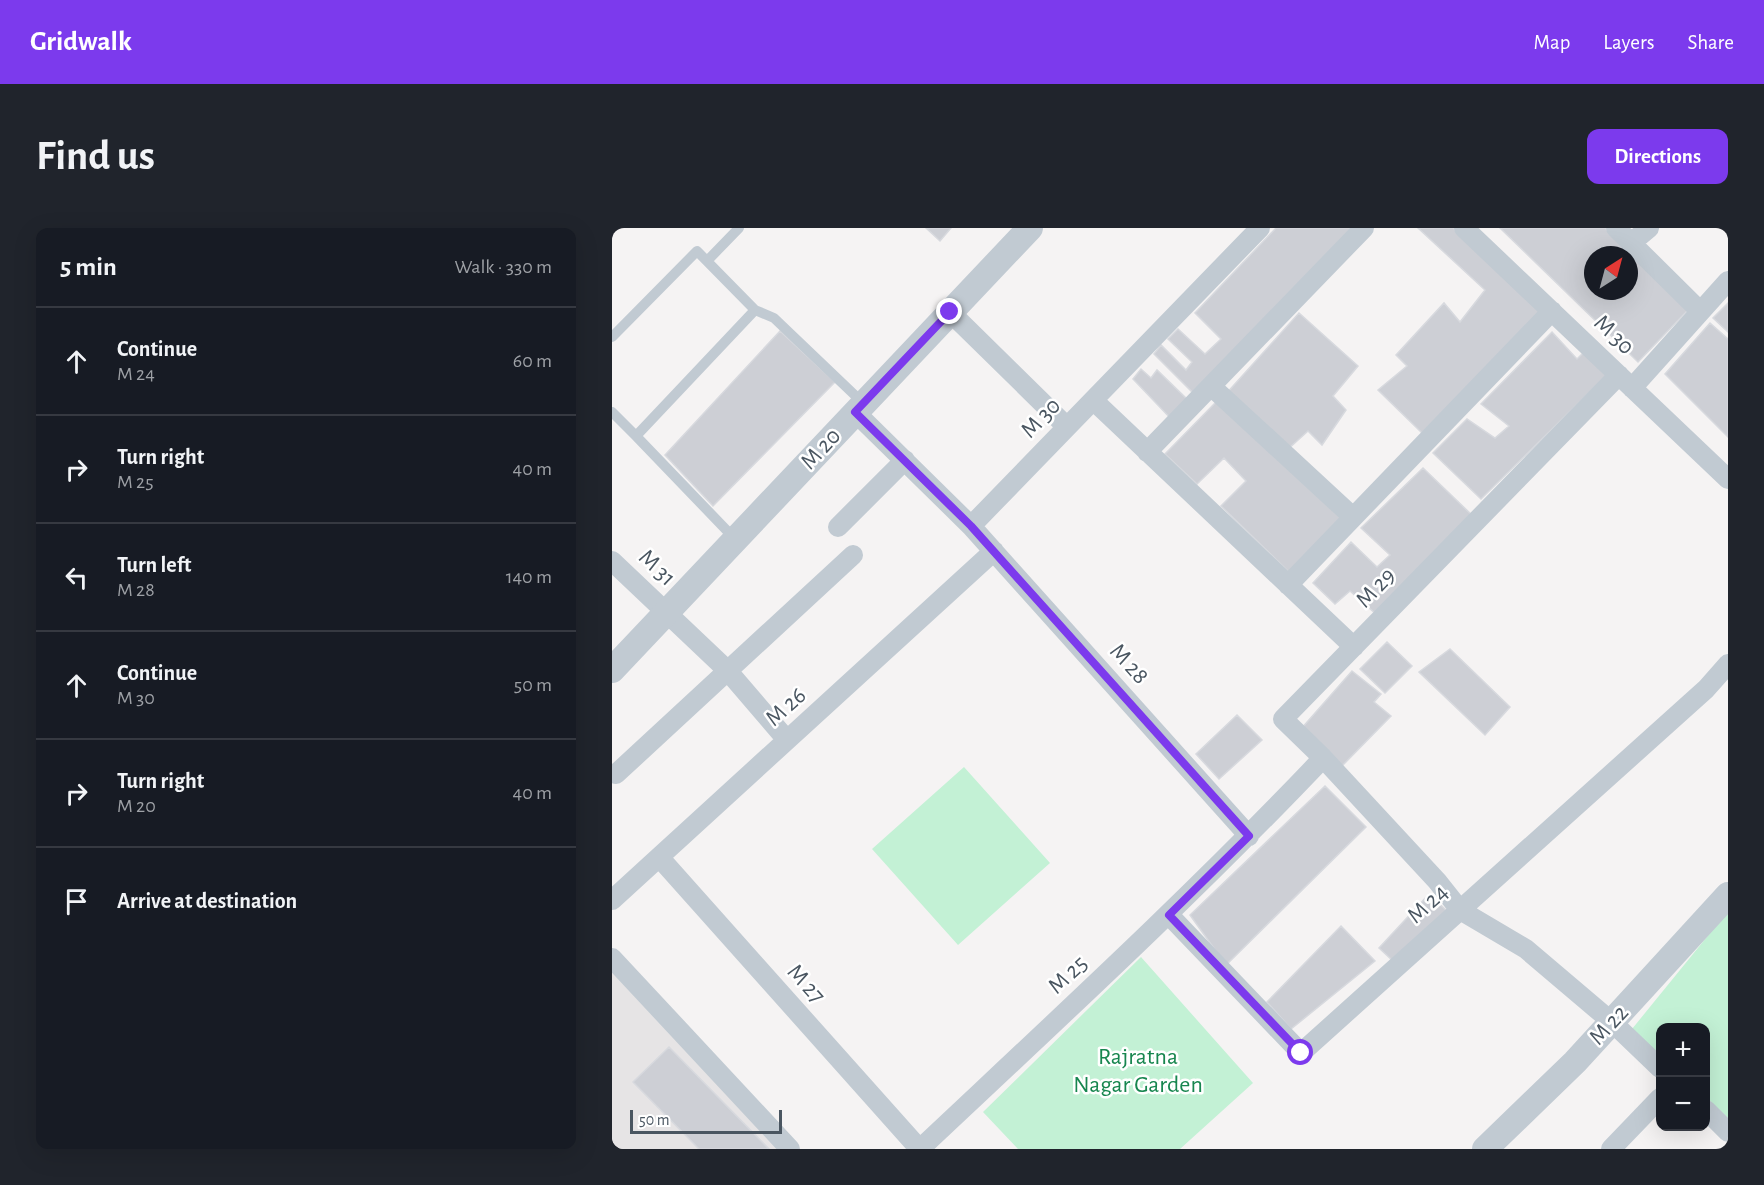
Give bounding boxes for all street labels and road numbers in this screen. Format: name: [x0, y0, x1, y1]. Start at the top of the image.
street label: M 30: [1589, 311, 1639, 359]
street label: M 30: [1017, 393, 1065, 443]
street label: M 20: [796, 424, 846, 474]
street label: M 31: [634, 545, 680, 591]
street label: M 29: [1352, 563, 1400, 613]
street label: M 28: [1105, 639, 1153, 689]
street label: M 26: [761, 683, 811, 731]
street label: M 24: [1403, 880, 1453, 928]
street label: M 25: [1044, 951, 1092, 999]
street label: M 27: [782, 960, 830, 1008]
street label: M 22: [1585, 1000, 1633, 1050]

